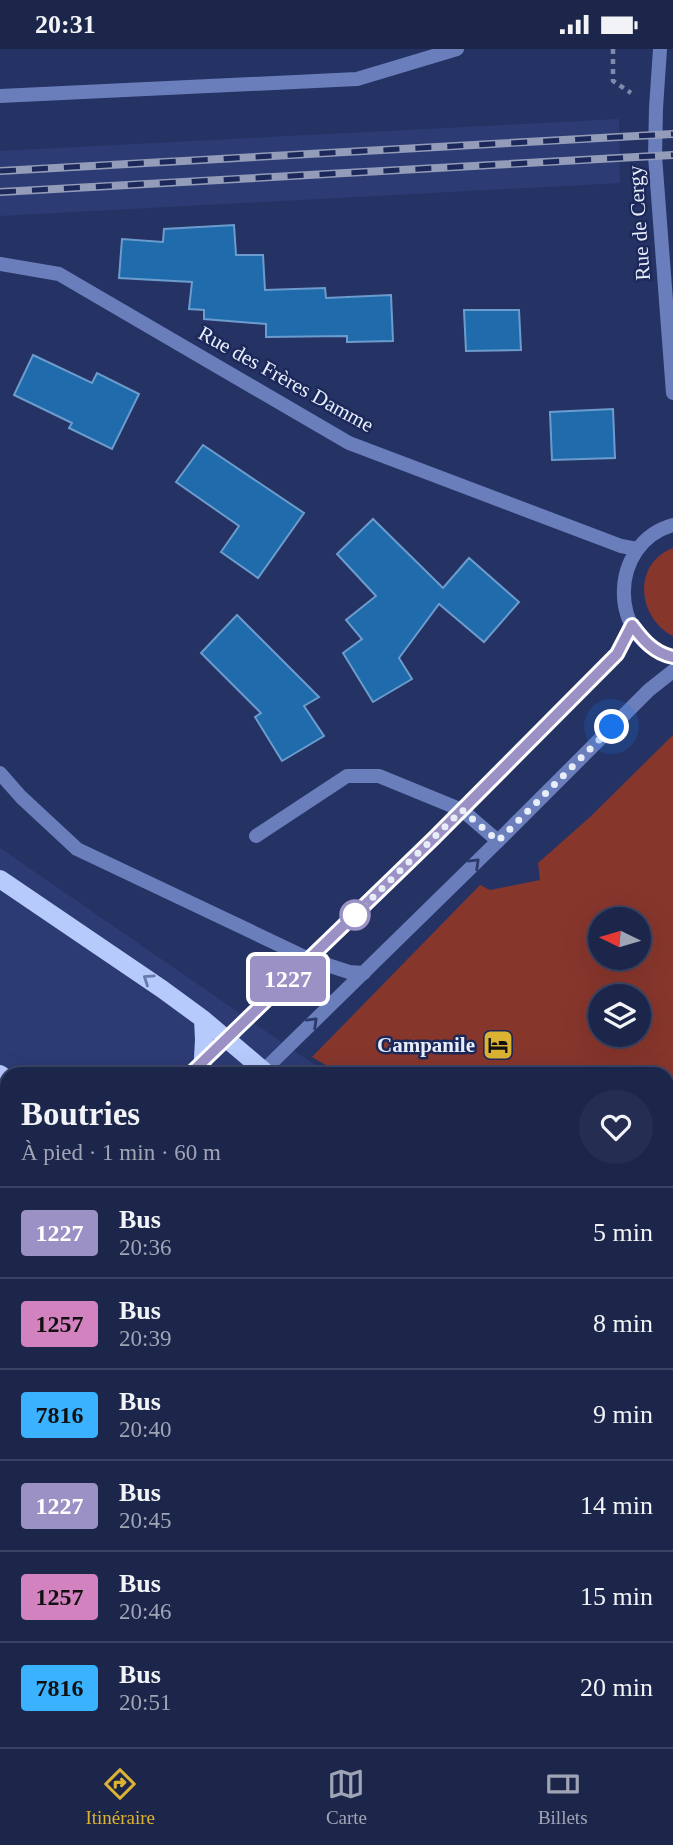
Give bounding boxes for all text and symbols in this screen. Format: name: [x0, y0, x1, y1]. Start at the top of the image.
text: 20:31: [35, 10, 96, 39]
street label: Rue de Cergy: [623, 164, 655, 281]
street label: Rue des Frères Damme: [194, 321, 378, 437]
your location: [594, 709, 629, 744]
one-way arrow: [467, 859, 480, 872]
unlabelled marker: [340, 900, 370, 930]
north arrow: [588, 907, 651, 969]
map controls: [588, 907, 651, 1047]
line badge: 1227: [239, 956, 337, 1002]
text: 1227: [264, 966, 312, 992]
one-way arrow: [143, 975, 156, 987]
button: layers: [588, 984, 651, 1047]
one-way arrow: [304, 1018, 317, 1031]
hotel icon: Campanile: [481, 1028, 515, 1062]
place label: Campanile: [377, 1033, 475, 1057]
button: heart: [579, 1090, 653, 1164]
text: Boutries: [21, 1096, 140, 1132]
text: À pied · 1 min · 60 m: [21, 1140, 221, 1165]
text: Bus: [119, 1205, 161, 1234]
text: 5 min: [593, 1218, 653, 1247]
text: 1227: [36, 1220, 84, 1246]
text: 20:36: [119, 1235, 171, 1260]
text: Bus: [119, 1296, 161, 1325]
text: 8 min: [593, 1309, 653, 1338]
text: 1257: [36, 1311, 84, 1337]
text: 20:39: [119, 1326, 171, 1351]
text: Bus: [119, 1387, 161, 1416]
text: 9 min: [593, 1400, 653, 1429]
text: 7816: [36, 1402, 84, 1428]
text: 20:40: [119, 1417, 171, 1442]
text: Bus: [119, 1478, 161, 1507]
text: 14 min: [580, 1491, 653, 1520]
text: 1227: [36, 1493, 84, 1519]
text: 20:45: [119, 1508, 171, 1533]
text: Bus: [119, 1569, 161, 1598]
text: 15 min: [580, 1582, 653, 1611]
text: 1257: [36, 1584, 84, 1610]
text: 20:46: [119, 1599, 171, 1624]
text: Bus: [119, 1660, 161, 1689]
text: 20 min: [580, 1673, 653, 1702]
text: 7816: [36, 1675, 84, 1701]
text: 20:51: [119, 1690, 171, 1715]
tab: Itinéraire: [85, 1765, 155, 1829]
tab: Carte: [326, 1765, 367, 1829]
tab: Billets: [538, 1765, 588, 1829]

